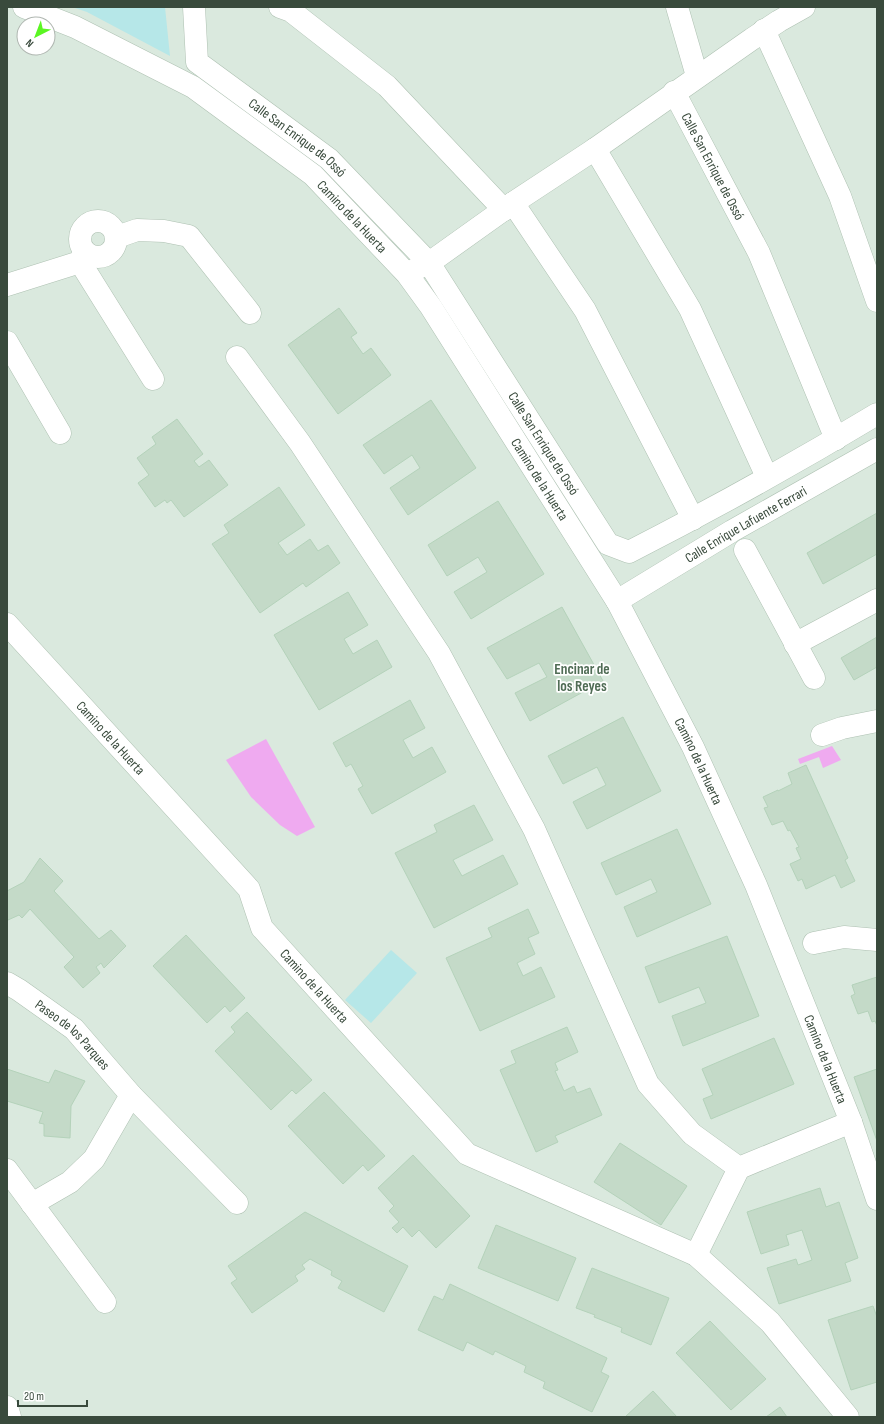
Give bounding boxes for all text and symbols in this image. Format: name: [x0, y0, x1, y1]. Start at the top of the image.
north arrow: [16, 16, 56, 56]
text: N: [23, 36, 36, 50]
street label: Calle San Enrique de Ossó: [245, 95, 350, 181]
street label: Calle San Enrique de Ossó: [677, 110, 748, 223]
street label: Camino de la Huerta: [313, 177, 390, 257]
street label: Calle San Enrique de Ossó: [504, 389, 583, 499]
street label: Camino de la Huerta: [507, 435, 572, 524]
street label: Calle Enrique Lafuente Ferrari: [682, 483, 810, 567]
district label: Encinar de los Reyes: [554, 660, 610, 696]
street label: Camino de la Huerta: [73, 698, 148, 778]
street label: Camino de la Huerta: [670, 715, 726, 807]
street label: Camino de la Huerta: [276, 946, 352, 1027]
street label: Paseo de los Parques: [32, 996, 113, 1073]
street label: Camino de la Huerta: [800, 1012, 851, 1106]
scale bar: [18, 1382, 87, 1408]
text: 20 m: [24, 1389, 44, 1404]

